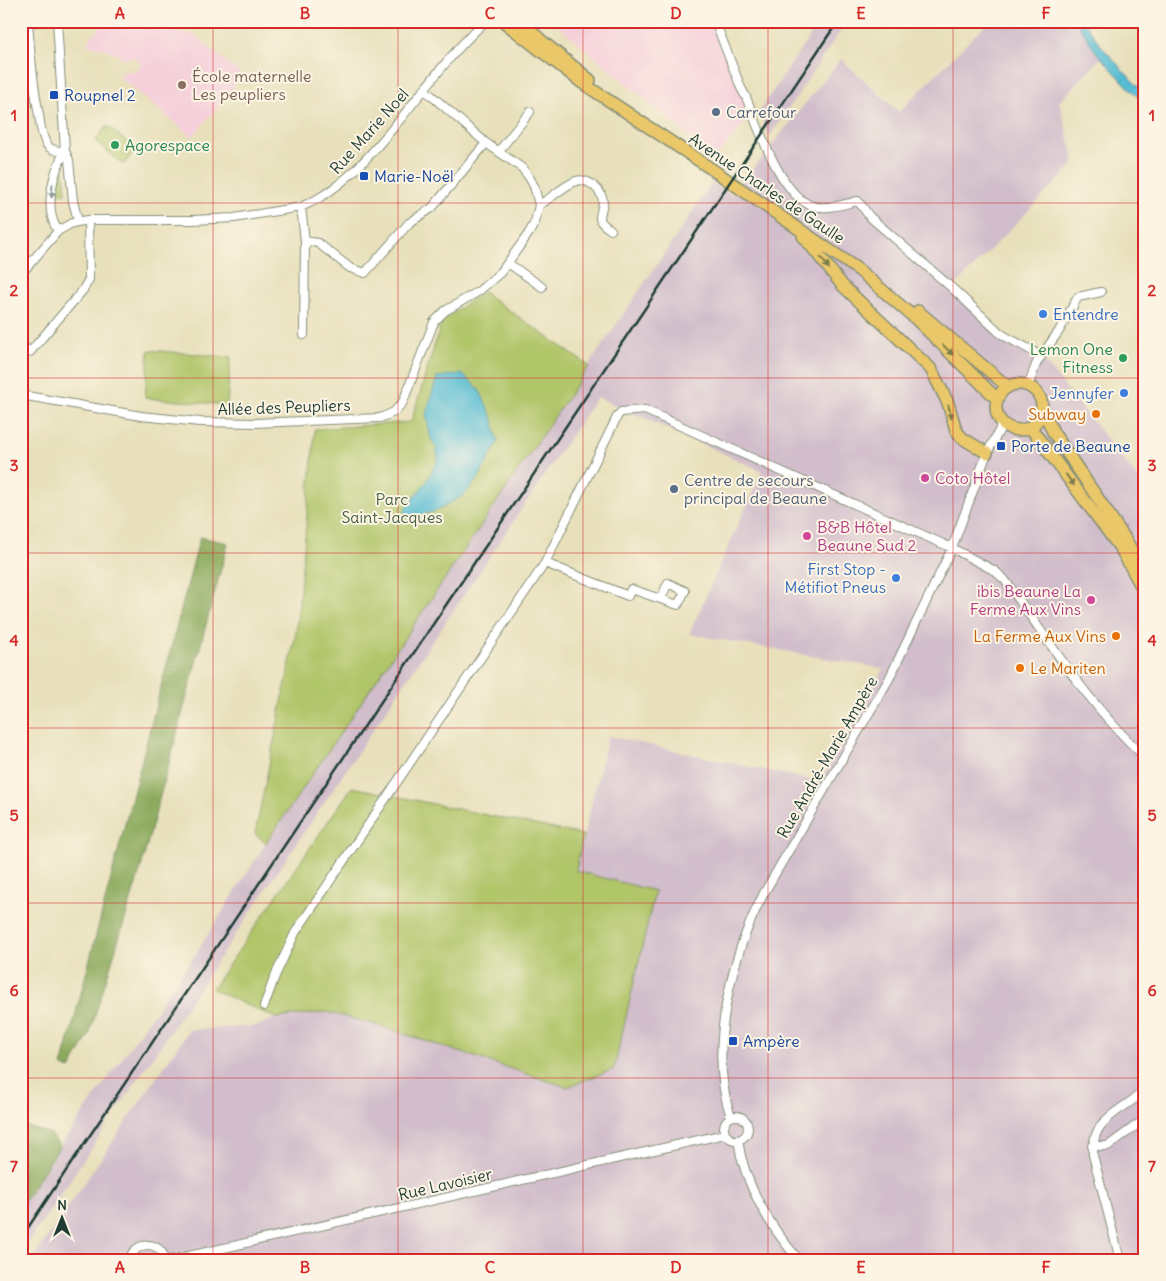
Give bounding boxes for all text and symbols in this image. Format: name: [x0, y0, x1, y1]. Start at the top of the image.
text: A: [115, 3, 125, 23]
text: B: [300, 3, 311, 23]
text: C: [485, 3, 496, 23]
text: D: [670, 3, 682, 23]
text: E: [856, 3, 866, 23]
text: F: [1041, 3, 1051, 23]
place label: École maternelle Les peupliers: [192, 66, 311, 104]
marker: École maternelle Les peupliers: [176, 79, 188, 91]
street label: Rue Marie Noel: [325, 84, 413, 178]
place label: Roupnel 2: [64, 85, 136, 105]
marker: Roupnel 2: [48, 89, 60, 101]
place label: Carrefour: [726, 102, 797, 122]
text: 1: [11, 105, 17, 125]
text: 1: [1149, 105, 1155, 125]
marker: Carrefour: [710, 106, 722, 118]
street label: Avenue Charles de Gaulle: [685, 128, 849, 248]
place label: Agorespace: [125, 135, 210, 155]
marker: Agorespace: [109, 139, 121, 151]
place label: Marie-Noël: [374, 166, 454, 186]
marker: Marie-Noël: [358, 170, 370, 182]
one-way arrow: [48, 183, 56, 199]
one-way arrow: [819, 256, 830, 269]
text: 2: [10, 280, 19, 300]
text: 2: [1148, 280, 1157, 300]
place label: Entendre: [1053, 304, 1119, 324]
marker: Entendre: [1037, 308, 1049, 320]
place label: Lemon One Fitness: [1030, 339, 1113, 377]
one-way arrow: [942, 344, 954, 356]
marker: Lemon One Fitness: [1117, 352, 1129, 364]
place label: Jennyfer: [1050, 383, 1114, 403]
marker: Jennyfer: [1118, 387, 1130, 399]
street label: Allée des Peupliers: [217, 395, 351, 419]
one-way arrow: [946, 404, 954, 420]
place label: Subway: [1028, 404, 1086, 424]
marker: Subway: [1090, 408, 1102, 420]
place label: Porte de Beaune: [1011, 436, 1131, 456]
marker: Porte de Beaune: [995, 440, 1007, 452]
text: 3: [9, 455, 19, 475]
text: 3: [1147, 455, 1157, 475]
place label: Coto Hôtel: [935, 468, 1010, 488]
place label: Centre de secours principal de Beaune: [684, 470, 827, 508]
marker: Coto Hôtel: [919, 472, 931, 484]
one-way arrow: [1065, 473, 1075, 486]
marker: Centre de secours principal de Beaune: [668, 483, 680, 495]
park label: Parc Saint-Jacques: [341, 489, 443, 527]
place label: B&B Hôtel Beaune Sud 2: [817, 517, 917, 555]
marker: B&B Hôtel Beaune Sud 2: [801, 530, 813, 542]
place label: First Stop - Métifiot Pneus: [785, 559, 886, 597]
marker: First Stop - Métifiot Pneus: [890, 572, 902, 584]
place label: ibis Beaune La Ferme Aux Vins: [970, 581, 1081, 619]
marker: ibis Beaune La Ferme Aux Vins: [1085, 594, 1097, 606]
place label: La Ferme Aux Vins: [973, 626, 1106, 646]
text: 4: [9, 630, 19, 650]
marker: La Ferme Aux Vins: [1110, 630, 1122, 642]
text: 4: [1147, 630, 1157, 650]
place label: Le Mariten: [1030, 658, 1106, 678]
marker: Le Mariten: [1014, 662, 1026, 674]
street label: Rue André-Marie Ampère: [772, 673, 882, 841]
text: 5: [9, 805, 19, 825]
text: 5: [1147, 805, 1157, 825]
text: 6: [9, 980, 19, 1000]
text: 6: [1147, 980, 1157, 1000]
place label: Ampère: [743, 1031, 800, 1051]
marker: Ampère: [727, 1035, 739, 1047]
text: 7: [10, 1156, 18, 1176]
text: 7: [1148, 1156, 1156, 1176]
street label: Rue Lavoisier: [396, 1163, 494, 1205]
north arrow: [38, 1194, 88, 1244]
text: N: [57, 1196, 67, 1214]
text: A: [115, 1257, 125, 1277]
text: B: [300, 1257, 311, 1277]
text: C: [485, 1257, 496, 1277]
text: D: [670, 1257, 682, 1277]
text: E: [856, 1257, 866, 1277]
text: F: [1041, 1257, 1051, 1277]

